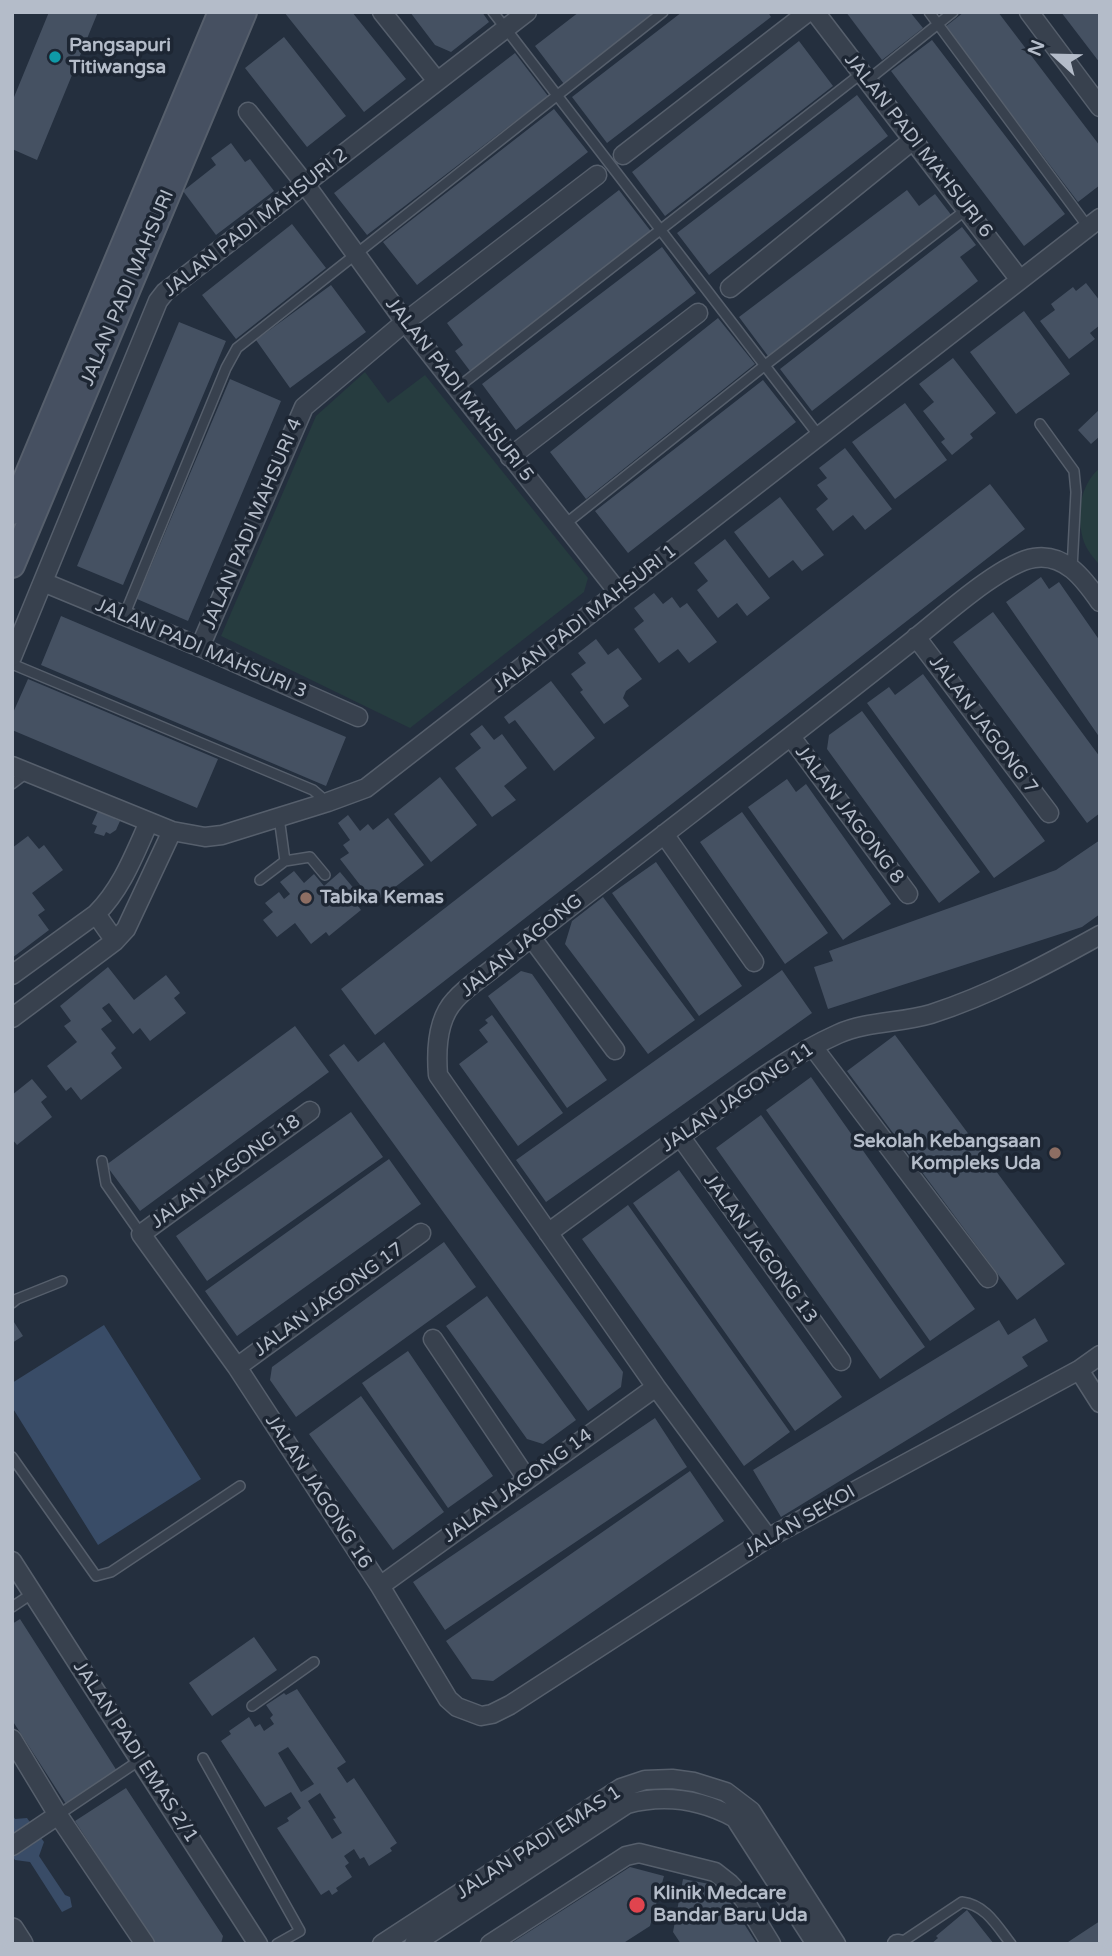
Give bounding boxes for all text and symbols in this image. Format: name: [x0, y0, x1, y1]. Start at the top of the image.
north arrow: [1021, 21, 1091, 91]
place label: Pangsapuri Titiwangsa: [69, 35, 171, 79]
text: N: [1023, 37, 1050, 59]
marker: Pangsapuri Titiwangsa: [47, 49, 63, 65]
street label: JALAN PADI MAHSURI 6: [839, 49, 997, 243]
street label: JALAN PADI MAHSURI 2: [159, 144, 353, 302]
street label: JALAN PADI MAHSURI: [76, 187, 180, 389]
street label: JALAN PADI MAHSURI 5: [380, 293, 538, 487]
street label: JALAN PADI MAHSURI 4: [198, 415, 308, 633]
street label: JALAN PADI MAHSURI 1: [488, 540, 682, 698]
street label: JALAN PADI MAHSURI 3: [92, 594, 310, 704]
street label: JALAN JAGONG 7: [924, 651, 1042, 799]
street label: JALAN JAGONG 8: [790, 741, 908, 889]
place label: Tabika Kemas: [320, 887, 444, 909]
marker: Tabika Kemas: [298, 890, 314, 906]
street label: JALAN JAGONG: [456, 890, 588, 1002]
street label: JALAN JAGONG 11: [657, 1039, 819, 1157]
street label: JALAN JAGONG 18: [147, 1110, 305, 1234]
place label: Sekolah Kebangsaan Kompleks Uda: [853, 1131, 1041, 1175]
marker: Sekolah Kebangsaan Kompleks Uda: [1047, 1145, 1063, 1161]
street label: JALAN JAGONG 13: [698, 1170, 822, 1328]
street label: JALAN JAGONG 17: [250, 1238, 408, 1362]
street label: JALAN JAGONG 16: [260, 1411, 376, 1573]
street label: JALAN JAGONG 14: [439, 1424, 597, 1548]
street label: JALAN SEKOI: [740, 1481, 860, 1563]
street label: JALAN PADI EMAS 2/1: [68, 1657, 202, 1847]
street label: JALAN PADI EMAS 1: [452, 1781, 626, 1905]
place label: Klinik Medcare Bandar Baru Uda: [653, 1883, 808, 1927]
marker: Klinik Medcare Bandar Baru Uda: [627, 1895, 647, 1915]

